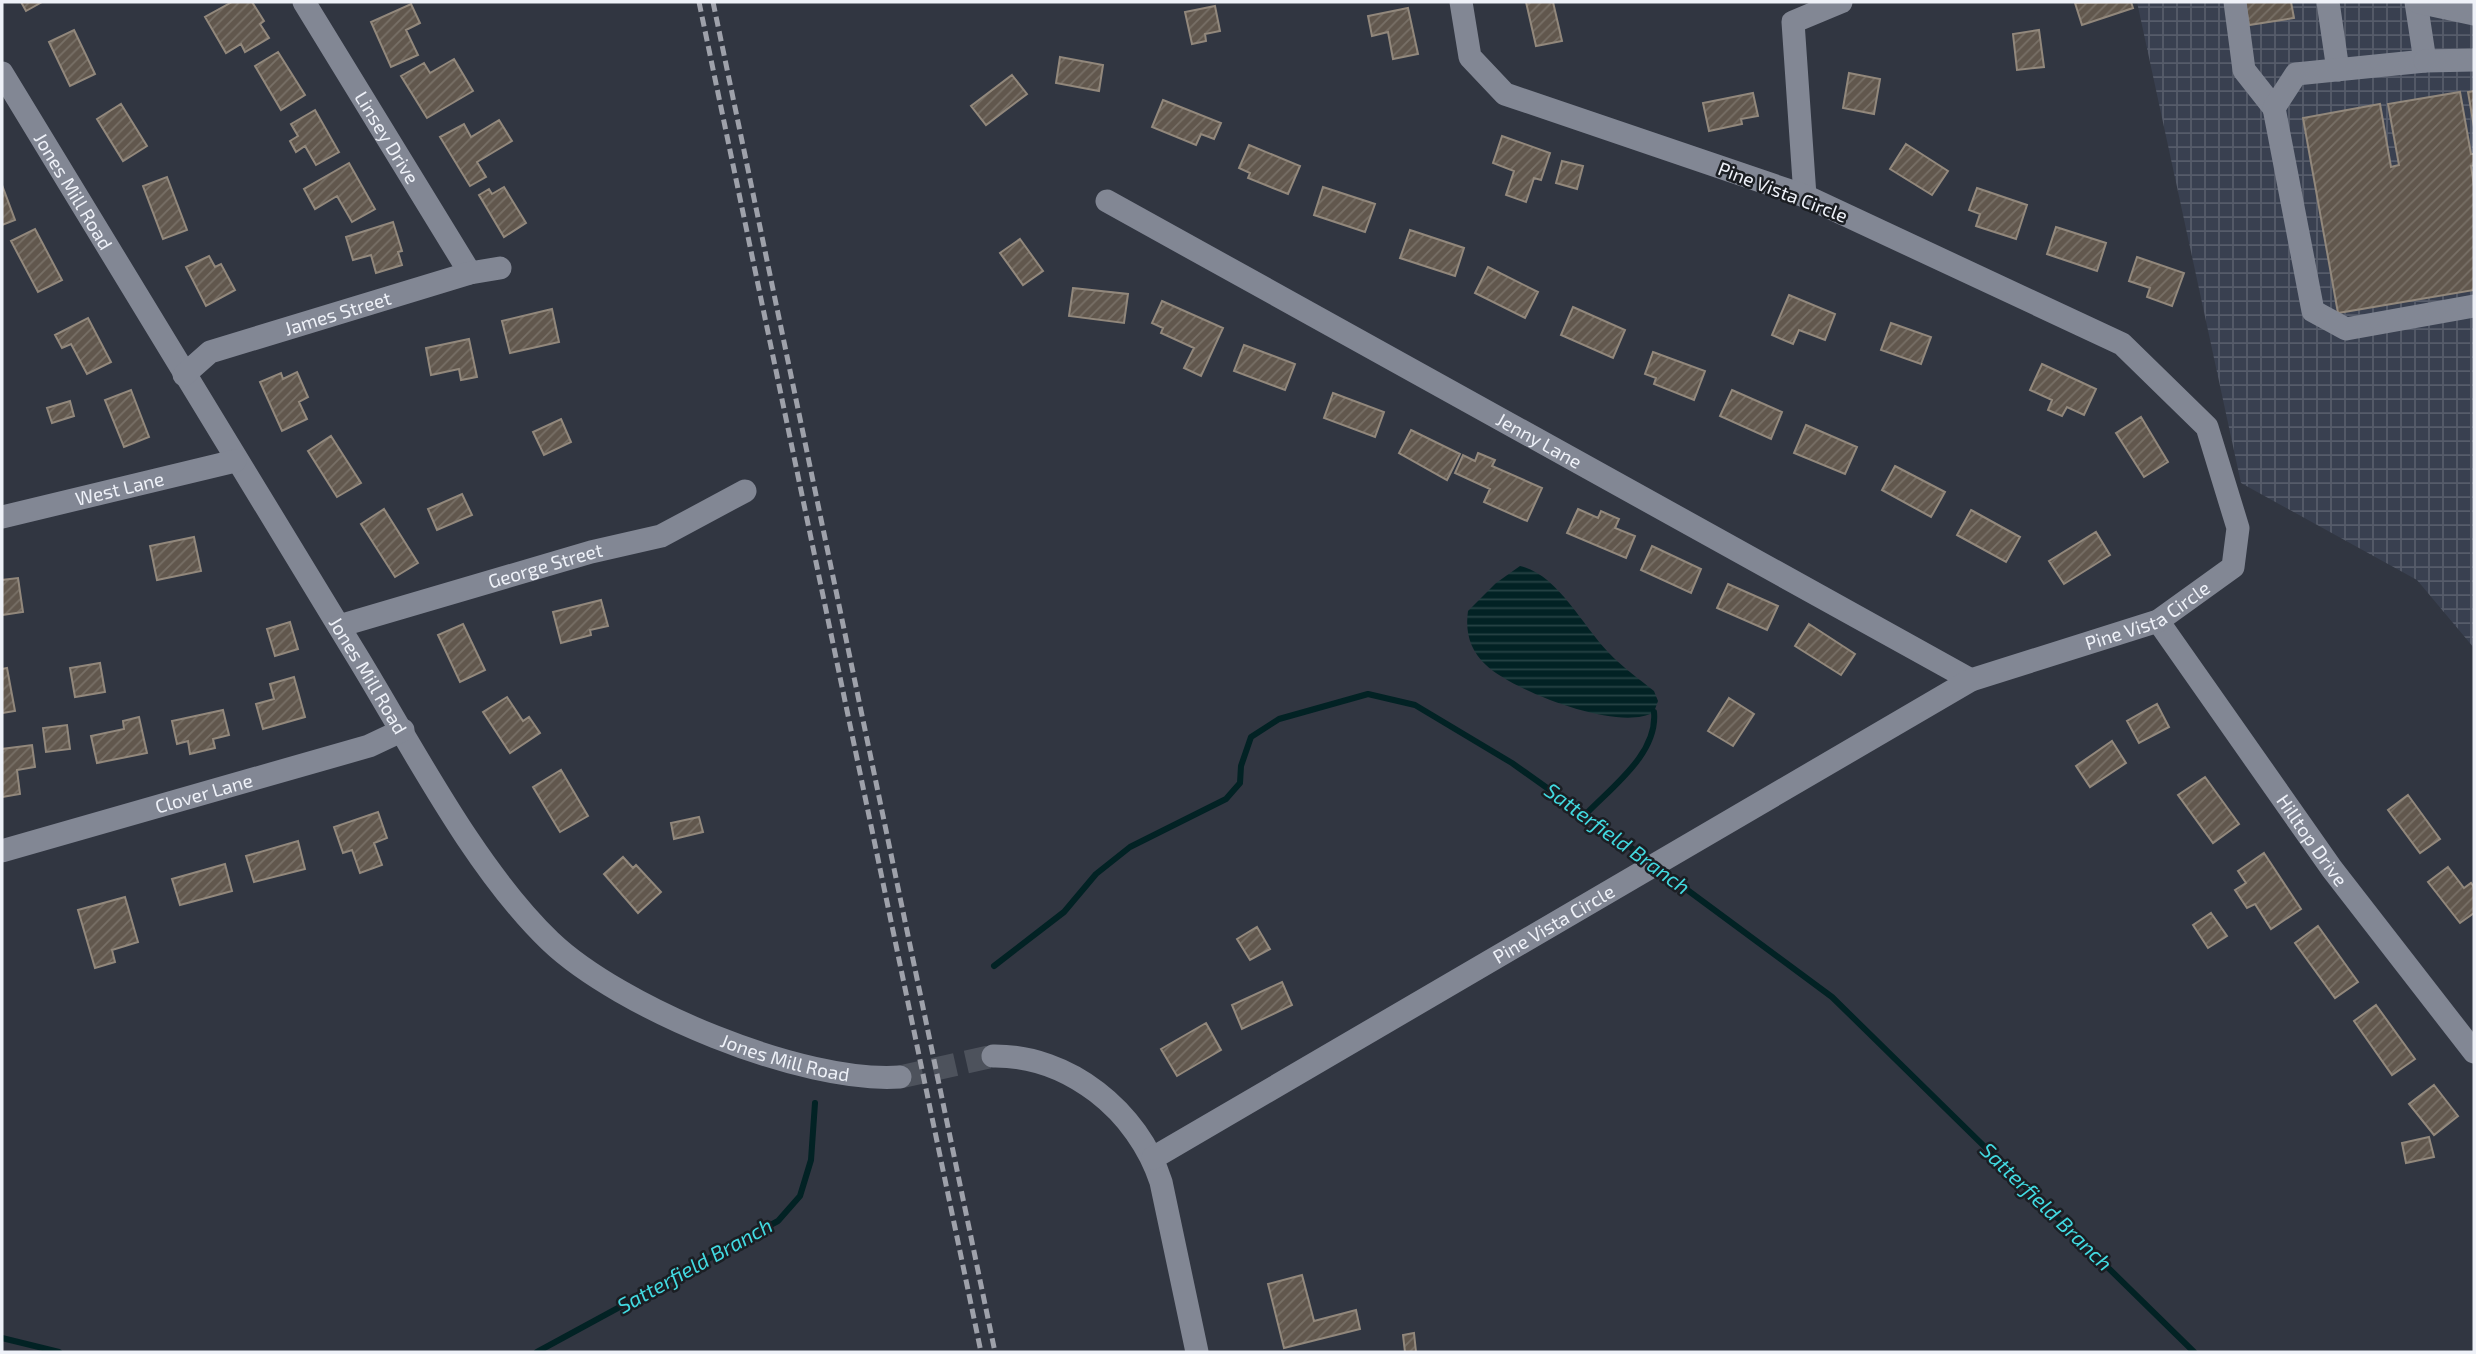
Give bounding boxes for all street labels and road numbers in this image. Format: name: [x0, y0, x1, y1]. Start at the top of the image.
street label: Linsey Drive: [350, 87, 425, 188]
street label: Jones Mill Road: [30, 128, 118, 254]
street label: Pine Vista Circle: [1715, 156, 1851, 227]
street label: James Street: [281, 286, 394, 340]
street label: Jenny Lane: [1493, 407, 1586, 473]
street label: West Lane: [73, 466, 166, 510]
street label: George Street: [485, 538, 605, 593]
street label: Pine Vista Circle: [2082, 576, 2214, 654]
street label: Jones Mill Road: [325, 612, 412, 738]
street label: Clover Lane: [152, 768, 255, 818]
street label: Hilltop Drive: [2272, 790, 2353, 890]
street label: Pine Vista Circle: [1488, 879, 1618, 968]
street label: Jones Mill Road: [718, 1028, 851, 1086]

